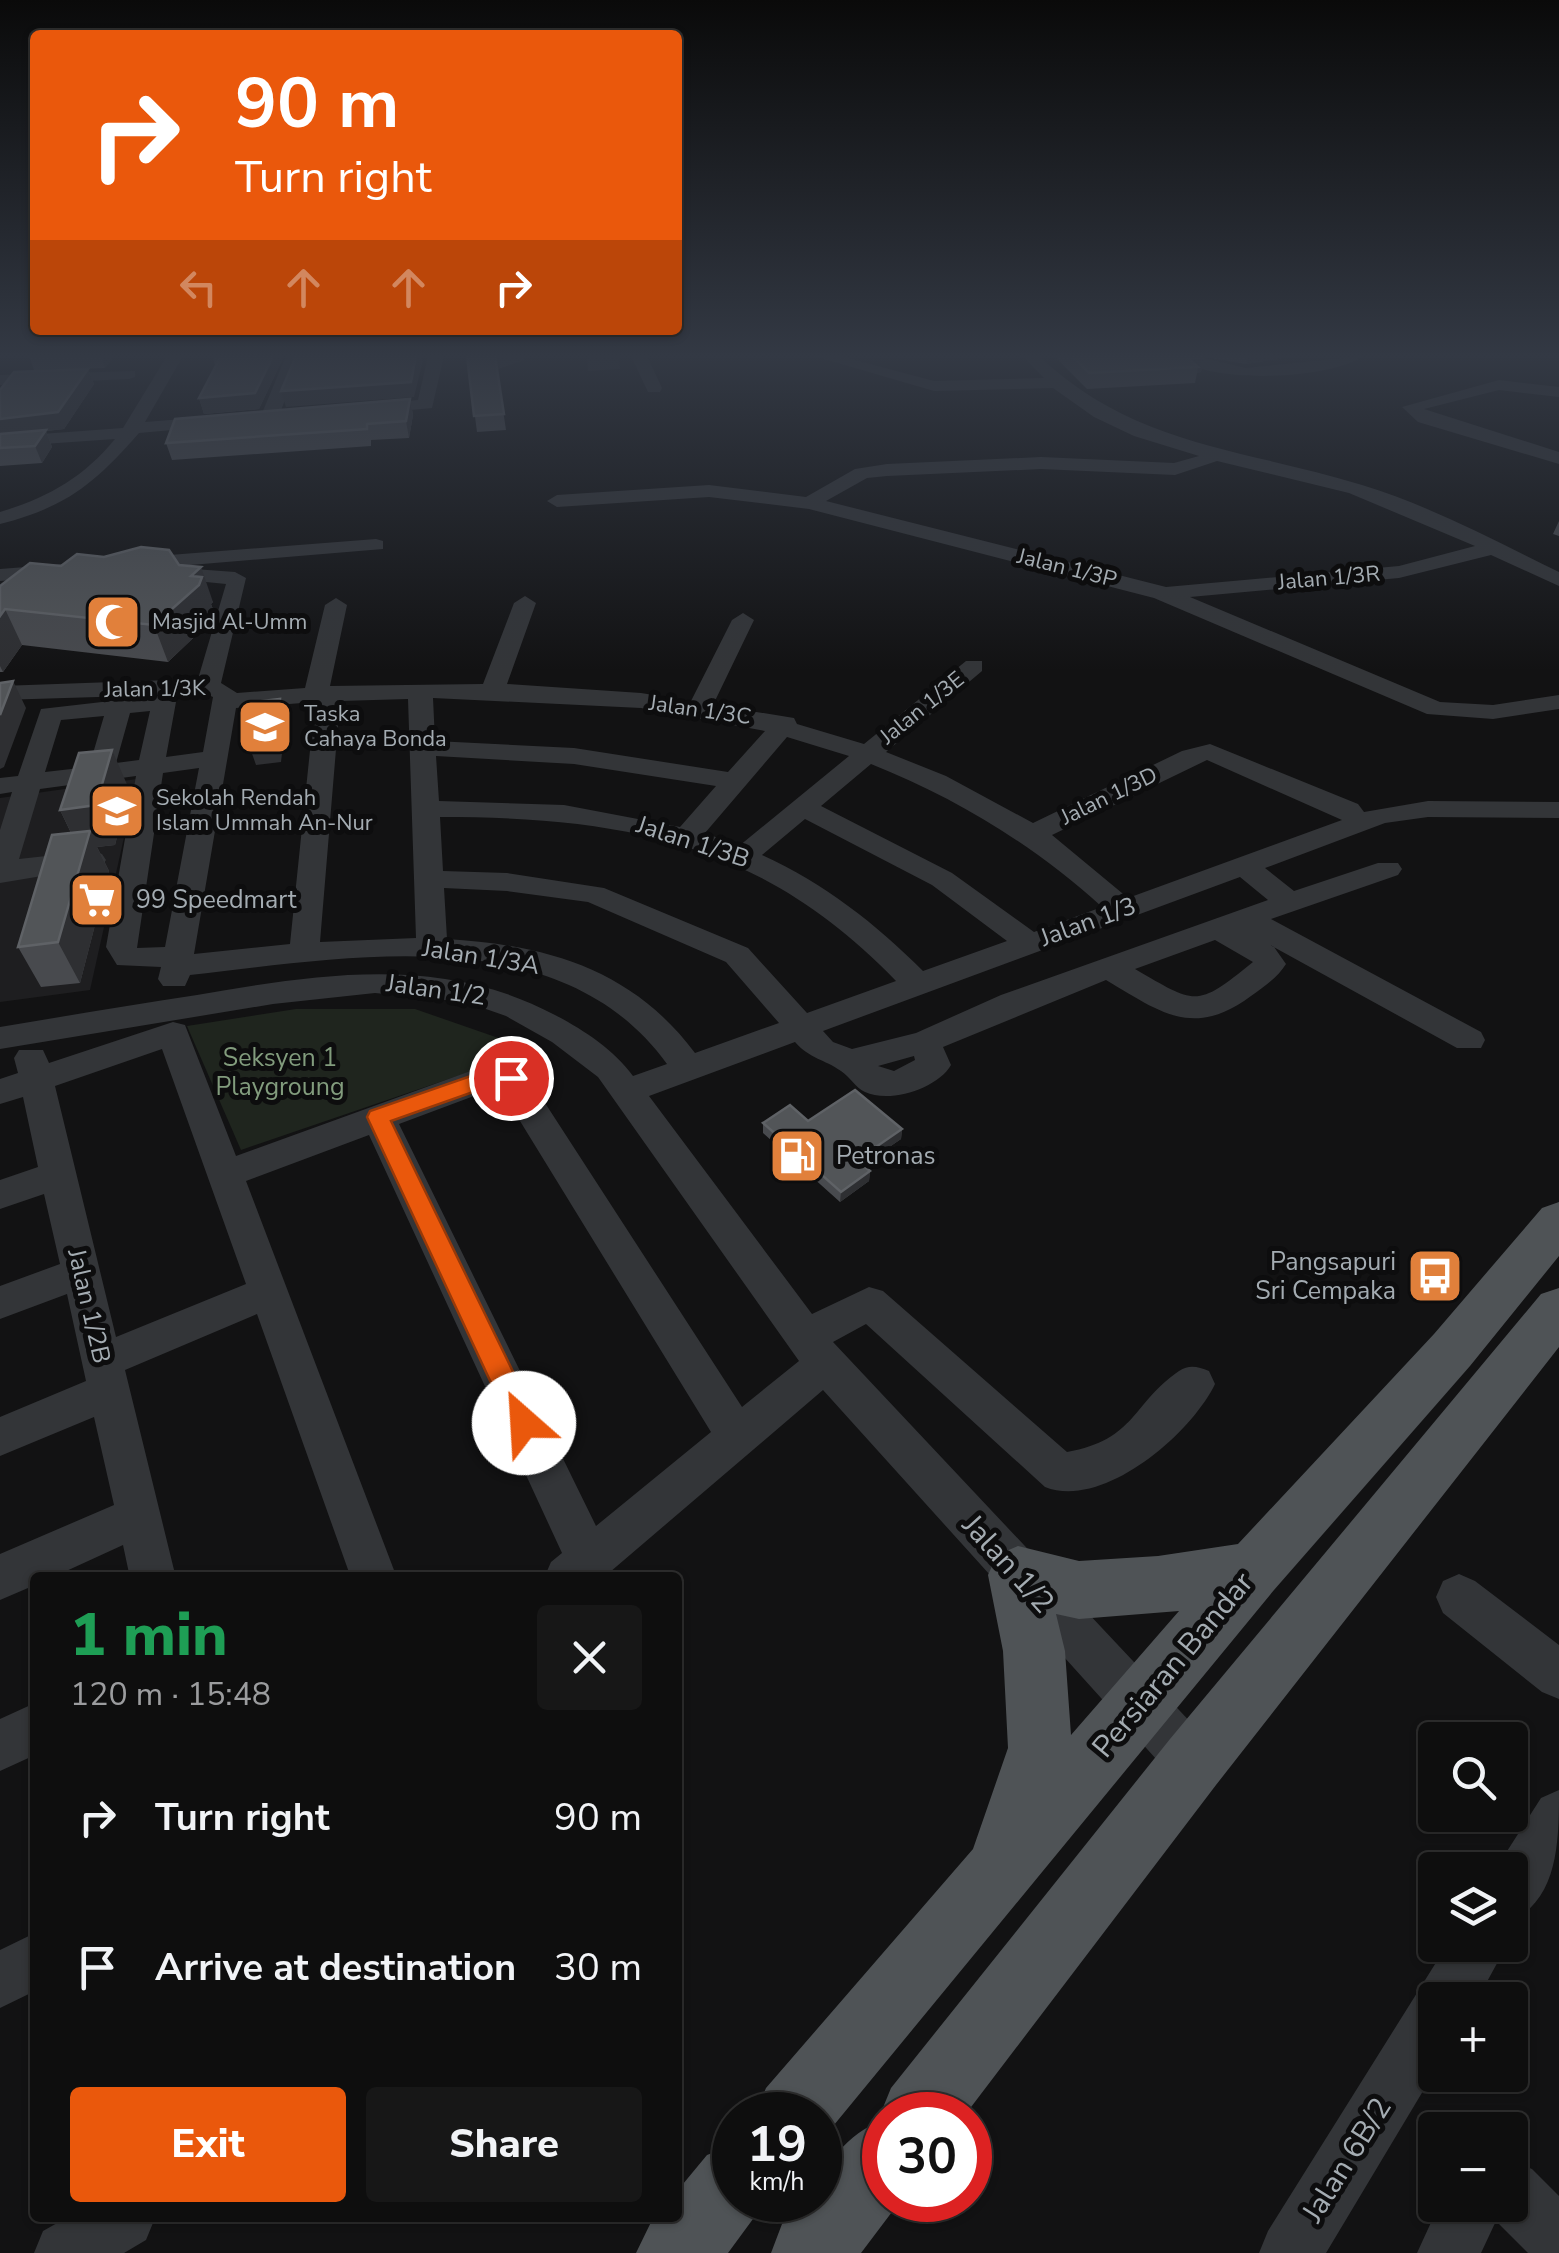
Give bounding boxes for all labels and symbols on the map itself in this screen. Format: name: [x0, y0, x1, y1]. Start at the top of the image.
street label: Jalan 1/3P: [1013, 541, 1120, 595]
street label: Jalan 1/3R: [1276, 559, 1382, 597]
mosque icon: Masjid Al-Umm: [83, 592, 143, 652]
place label: Masjid Al-Umm: [152, 607, 307, 637]
street label: Jalan 1/3E: [873, 665, 971, 752]
street label: Jalan 1/3K: [103, 673, 207, 705]
street label: Jalan 1/3C: [646, 688, 753, 732]
school or university icon: Taska Cahaya Bonda: [235, 697, 295, 757]
place label: Taska Cahaya Bonda: [304, 699, 447, 754]
street label: Jalan 1/3D: [1055, 760, 1162, 833]
school or university icon: Sekolah Rendah Islam Ummah An-Nur: [87, 781, 147, 841]
place label: Sekolah Rendah Islam Ummah An-Nur: [156, 783, 373, 838]
street label: Jalan 1/3B: [631, 808, 754, 876]
supermarket icon: 99 Speedmart: [67, 870, 127, 930]
place label: 99 Speedmart: [136, 883, 297, 917]
street label: Jalan 1/3: [1034, 889, 1141, 955]
street label: Jalan 1/3A: [419, 931, 542, 983]
street label: Jalan 1/2: [383, 966, 488, 1014]
pin: [469, 1036, 554, 1121]
park label: Seksyen 1 Playgroung: [215, 1041, 345, 1104]
fuel station icon: Petronas: [767, 1126, 827, 1186]
place label: Petronas: [836, 1139, 935, 1173]
street label: Jalan 1/2B: [59, 1244, 119, 1367]
place label: Pangsapuri Sri Cempaka: [1255, 1245, 1396, 1308]
bus stop icon: Pangsapuri Sri Cempaka: [1405, 1246, 1465, 1306]
position arrow: [472, 1371, 576, 1475]
street label: Jalan 1/2: [952, 1505, 1063, 1622]
street label: Persiaran Bandar: [1083, 1563, 1263, 1767]
street label: Jalan 6B/2: [1292, 2090, 1401, 2231]
speed limit sign: 30: [862, 2092, 992, 2222]

